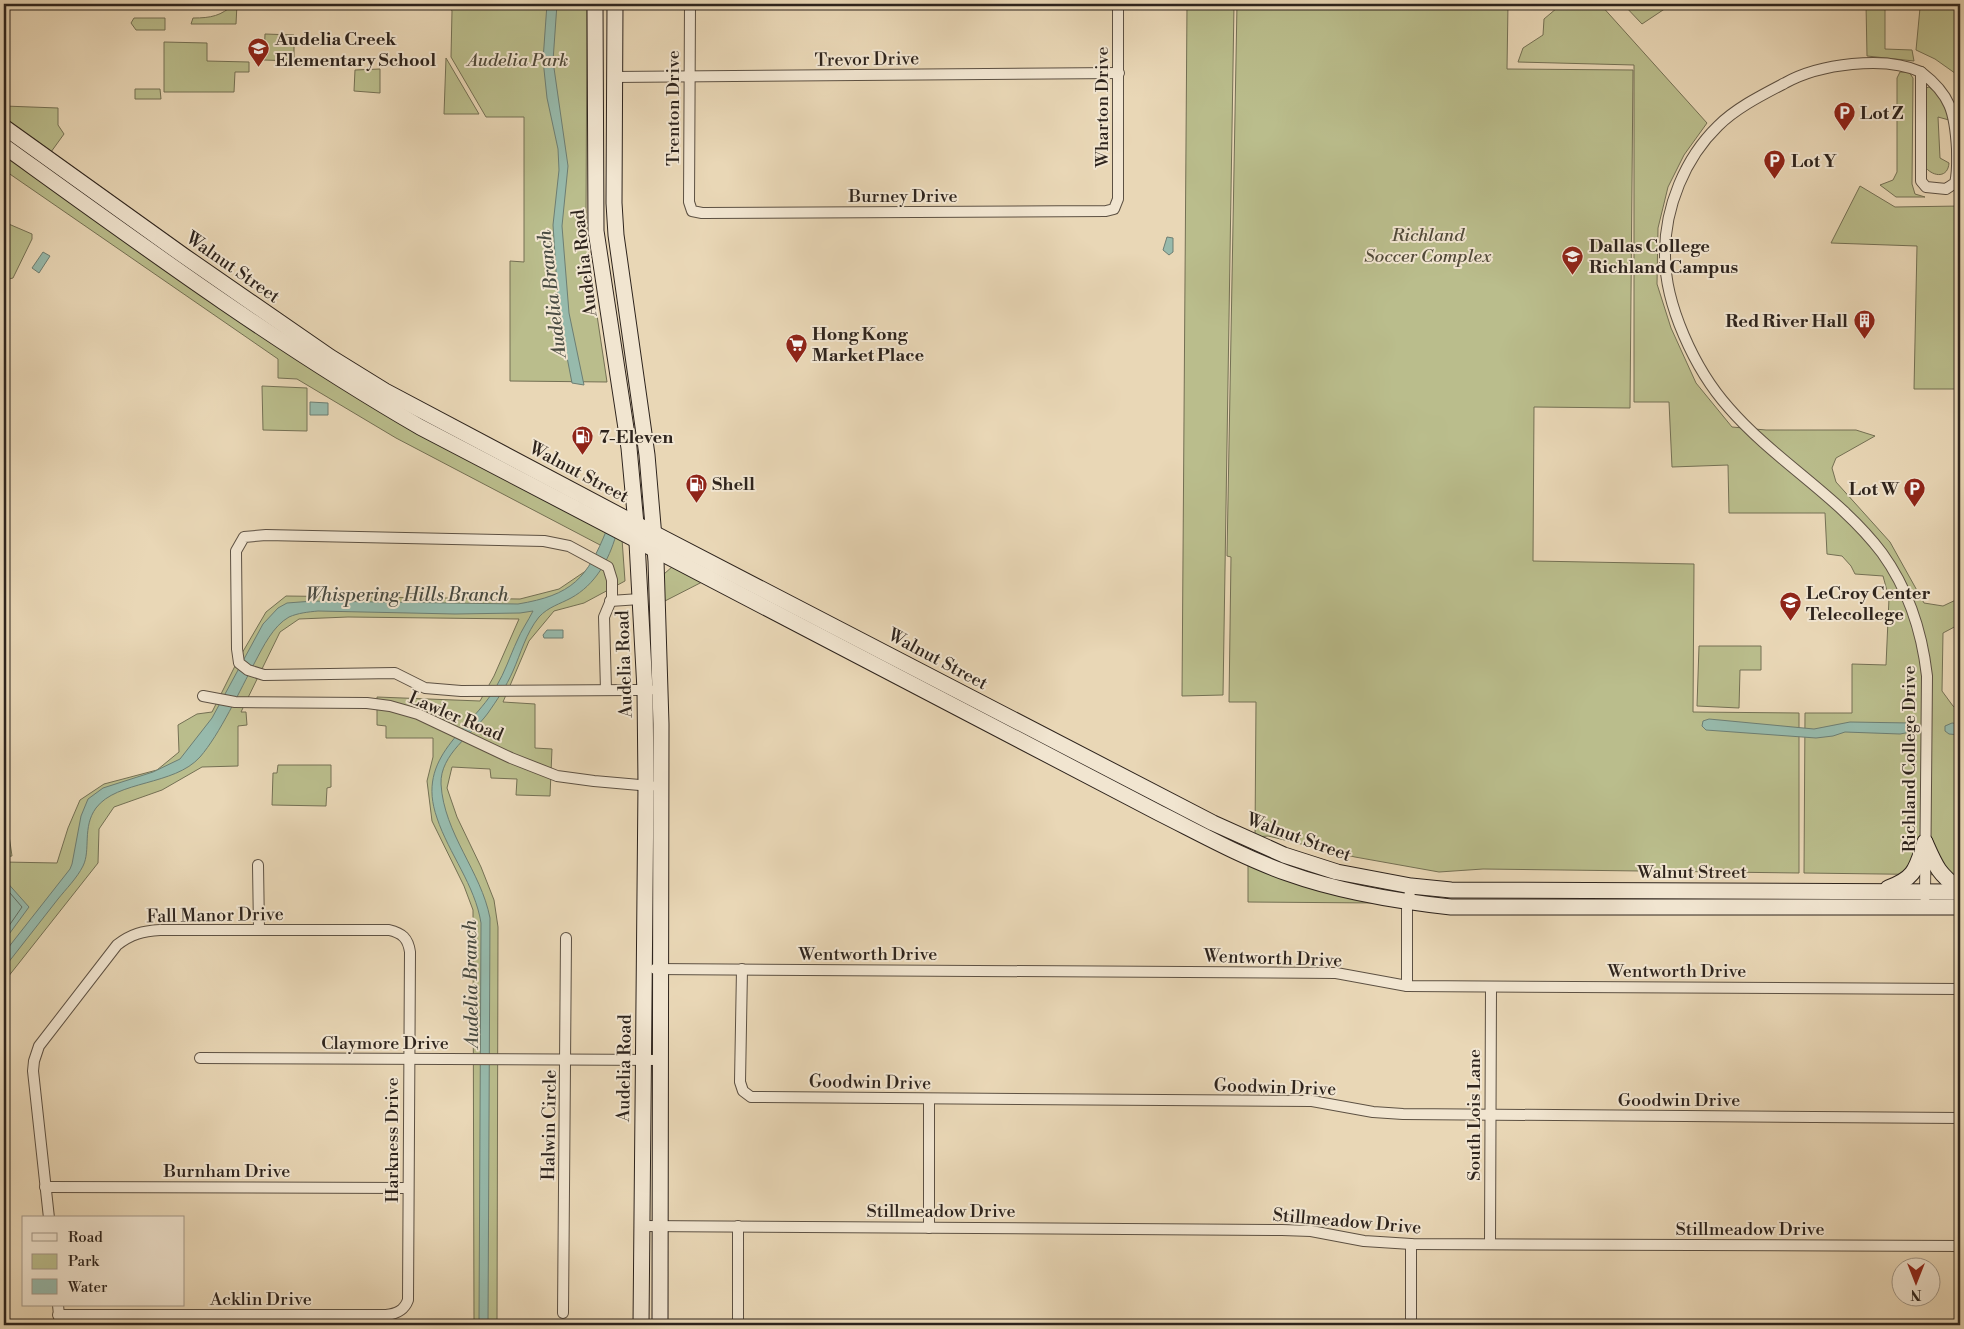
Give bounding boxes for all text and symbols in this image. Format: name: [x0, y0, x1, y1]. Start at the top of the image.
place label: Audelia Creek Elementary School: [274, 28, 436, 72]
school or university icon: Audelia Creek Elementary School: [247, 37, 271, 68]
street label: Trevor Drive: [815, 47, 919, 72]
street label: Wharton Drive: [1091, 47, 1114, 168]
park label: Audelia Park: [466, 49, 568, 72]
street label: Trenton Drive: [662, 50, 685, 166]
parking icon: Lot Z: [1832, 101, 1856, 132]
place label: Lot Z: [1860, 102, 1904, 125]
parking icon: Lot Y: [1763, 149, 1787, 180]
place label: Lot Y: [1791, 150, 1837, 173]
street label: Burney Drive: [847, 185, 958, 208]
street label: Audelia Road: [566, 207, 603, 319]
park label: Richland Soccer Complex: [1364, 224, 1492, 268]
street label: Walnut Street: [180, 226, 285, 309]
water label: Audelia Branch: [532, 228, 572, 361]
place label: Dallas College Richland Campus: [1589, 235, 1739, 279]
school or university icon: Dallas College Richland Campus: [1561, 244, 1585, 275]
building icon: Red River Hall: [1852, 309, 1876, 340]
place label: Red River Hall: [1725, 310, 1848, 333]
place label: Hong Kong Market Place: [812, 323, 925, 367]
supermarket icon: Hong Kong Market Place: [784, 332, 808, 363]
fuel station icon: 7-Eleven: [571, 425, 595, 456]
place label: 7-Eleven: [599, 426, 673, 449]
street label: Walnut Street: [524, 436, 633, 509]
fuel station icon: Shell: [684, 472, 708, 503]
place label: Shell: [712, 473, 755, 496]
parking icon: Lot W: [1903, 477, 1927, 508]
place label: Lot W: [1849, 478, 1900, 501]
place label: LeCroy Center Telecollege: [1806, 582, 1931, 626]
water label: Whispering Hills Branch: [305, 583, 509, 607]
school or university icon: LeCroy Center Telecollege: [1778, 591, 1802, 622]
street label: Audelia Road: [611, 609, 638, 719]
street label: Walnut Street: [883, 623, 992, 696]
street label: Richland College Drive: [1898, 665, 1921, 853]
street label: Lawler Road: [405, 686, 507, 747]
street label: Walnut Street: [1242, 808, 1355, 867]
street label: Walnut Street: [1636, 861, 1747, 884]
street label: Fall Manor Drive: [146, 903, 284, 928]
water label: Audelia Branch: [458, 919, 484, 1050]
street label: Wentworth Drive: [798, 943, 937, 966]
street label: Wentworth Drive: [1202, 945, 1343, 972]
street label: Wentworth Drive: [1607, 960, 1746, 983]
street label: Audelia Road: [612, 1013, 637, 1123]
street label: Claymore Drive: [321, 1032, 449, 1055]
street label: South Lois Lane: [1463, 1049, 1486, 1181]
street label: Halwin Circle: [537, 1069, 562, 1181]
street label: Goodwin Drive: [809, 1070, 931, 1095]
street label: Goodwin Drive: [1213, 1074, 1337, 1101]
street label: Harkness Drive: [381, 1077, 404, 1203]
street label: Goodwin Drive: [1618, 1089, 1740, 1112]
street label: Burnham Drive: [163, 1160, 290, 1183]
street label: Stillmeadow Drive: [866, 1200, 1016, 1223]
street label: Stillmeadow Drive: [1272, 1204, 1422, 1239]
legend: [22, 1216, 185, 1306]
street label: Stillmeadow Drive: [1675, 1218, 1825, 1241]
text: Road: [68, 1228, 103, 1247]
text: Park: [68, 1252, 100, 1271]
north arrow: [1892, 1256, 1942, 1306]
text: Water: [67, 1278, 108, 1297]
text: N: [1910, 1285, 1922, 1303]
street label: Acklin Drive: [209, 1288, 312, 1311]

